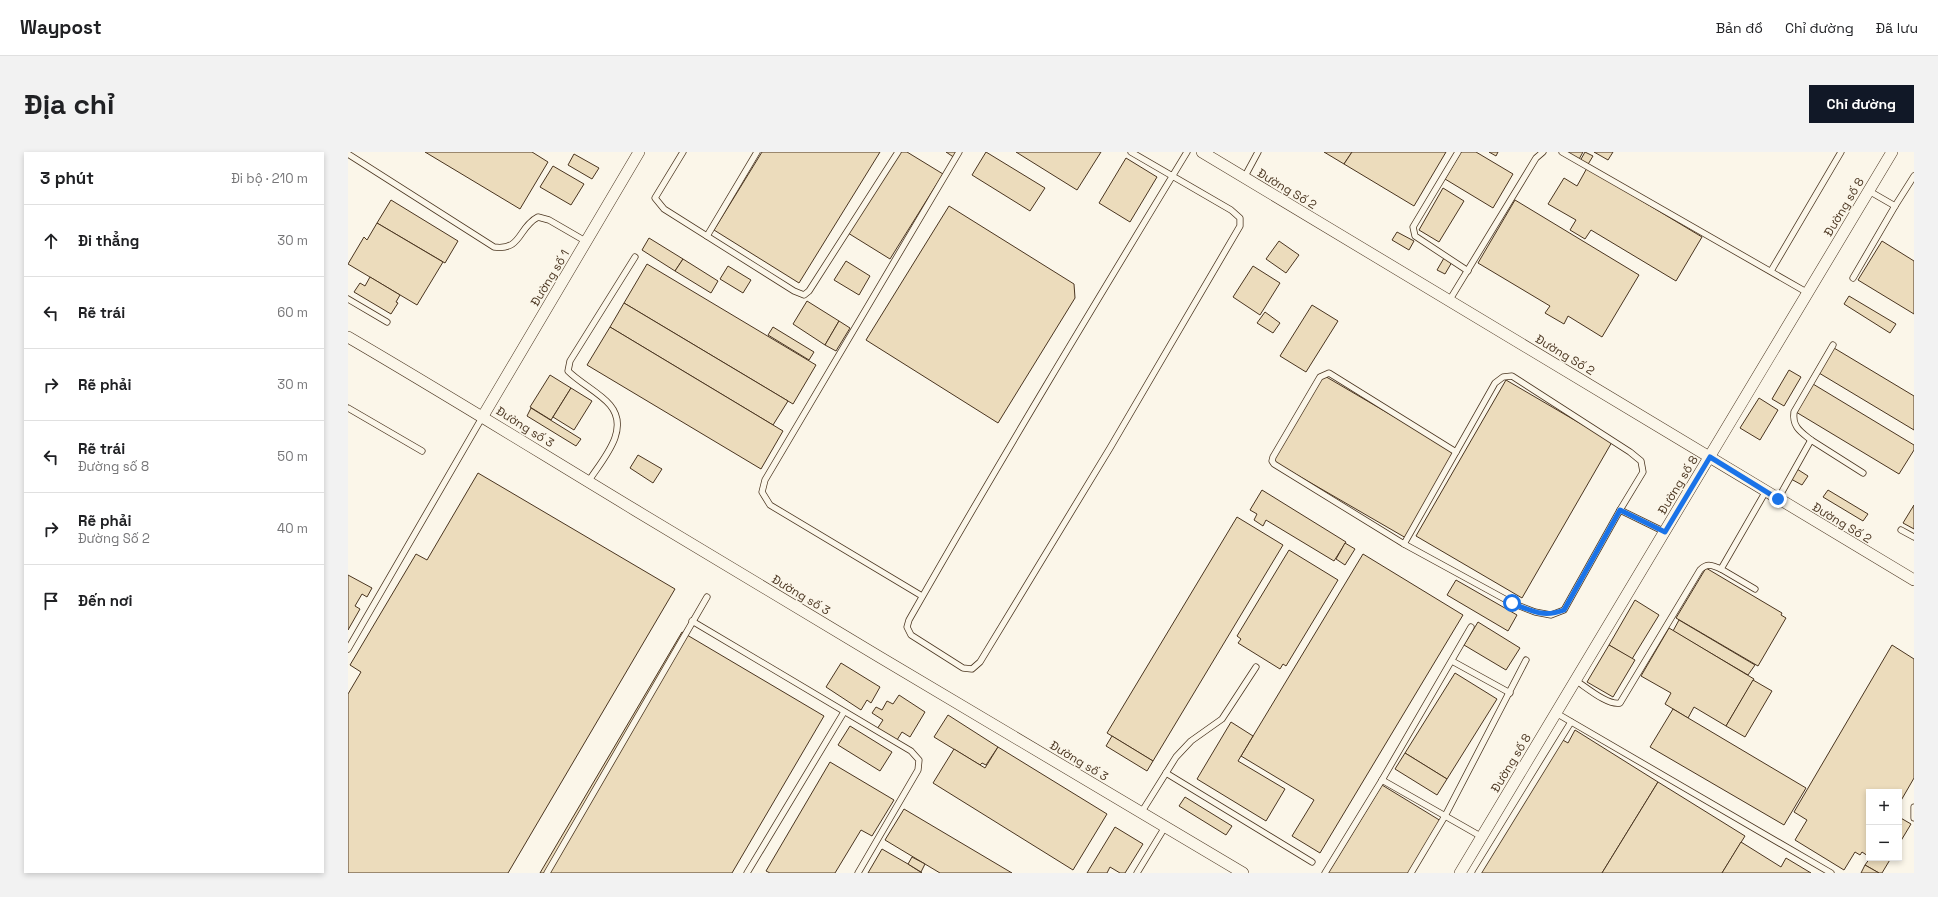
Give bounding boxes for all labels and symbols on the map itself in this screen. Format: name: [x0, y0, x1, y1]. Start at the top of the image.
street label: Đường Số 2: [1254, 165, 1320, 213]
street label: Đường số 8: [1820, 175, 1868, 239]
street label: Đường số 1: [527, 247, 573, 309]
street label: Đường Số 2: [1532, 331, 1598, 379]
street label: Đường số 3: [493, 403, 557, 451]
street label: Đường số 8: [1654, 453, 1702, 517]
route end: [1769, 490, 1787, 508]
street label: Đường Số 2: [1809, 499, 1875, 547]
street label: Đường số 3: [769, 571, 833, 619]
route start: [1503, 594, 1521, 612]
street label: Đường số 8: [1487, 731, 1535, 795]
street label: Đường số 3: [1047, 737, 1111, 785]

